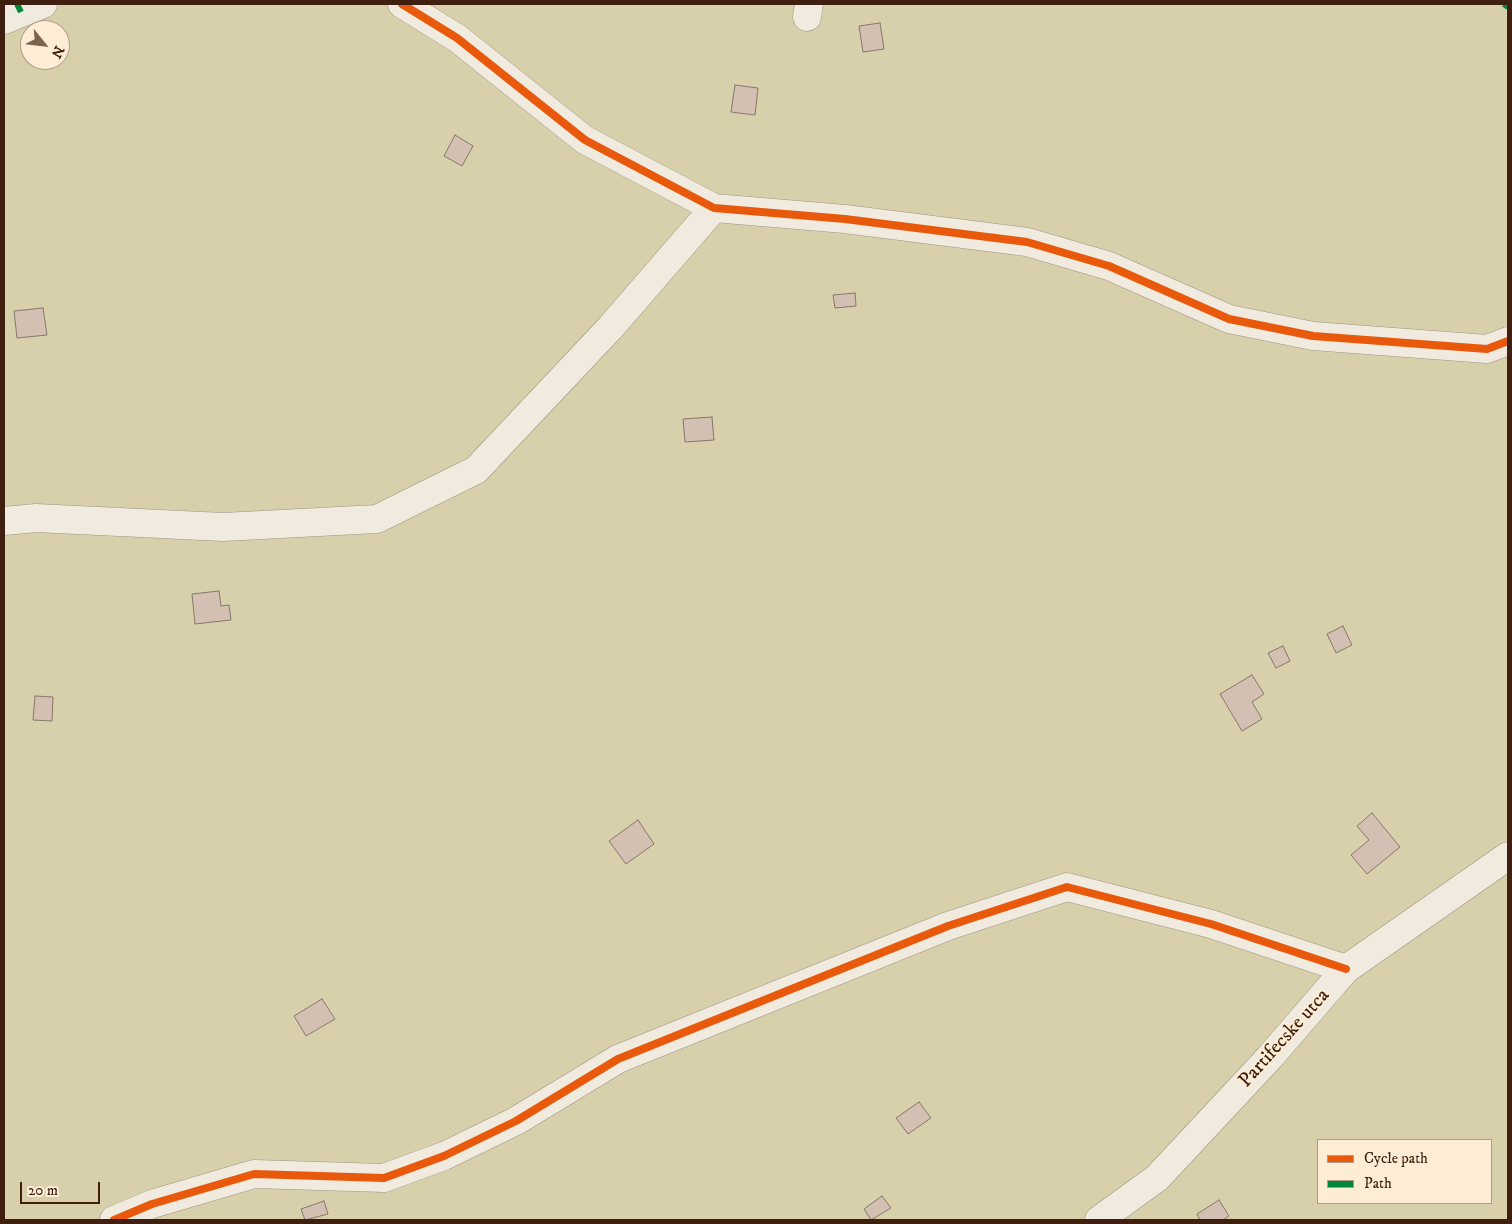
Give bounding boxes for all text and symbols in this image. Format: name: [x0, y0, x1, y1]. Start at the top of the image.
north arrow: [20, 20, 70, 70]
text: N: [47, 42, 68, 61]
street label: Partifecske utca: [1234, 985, 1336, 1093]
legend: [1317, 1139, 1492, 1204]
text: Cycle path: [1364, 1149, 1428, 1168]
scale bar: [22, 1172, 102, 1204]
text: Path: [1364, 1174, 1392, 1193]
text: 20 m: [28, 1181, 58, 1200]

